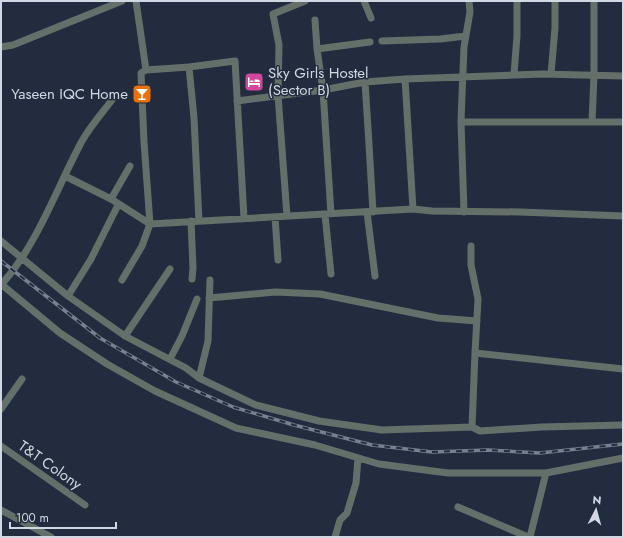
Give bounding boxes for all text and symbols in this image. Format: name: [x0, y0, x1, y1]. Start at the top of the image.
place label: Sky Girls Hostel (Sector B): [268, 62, 369, 101]
hotel icon: Sky Girls Hostel (Sector B): [243, 71, 265, 93]
place label: Yaseen IQC Home: [11, 83, 128, 105]
bar icon: Yaseen IQC Home: [131, 83, 153, 105]
street label: T&T Colony: [14, 435, 87, 495]
north arrow: [576, 490, 616, 530]
text: N: [592, 492, 602, 508]
scale bar: [10, 504, 116, 530]
text: 100 m: [16, 509, 49, 527]

